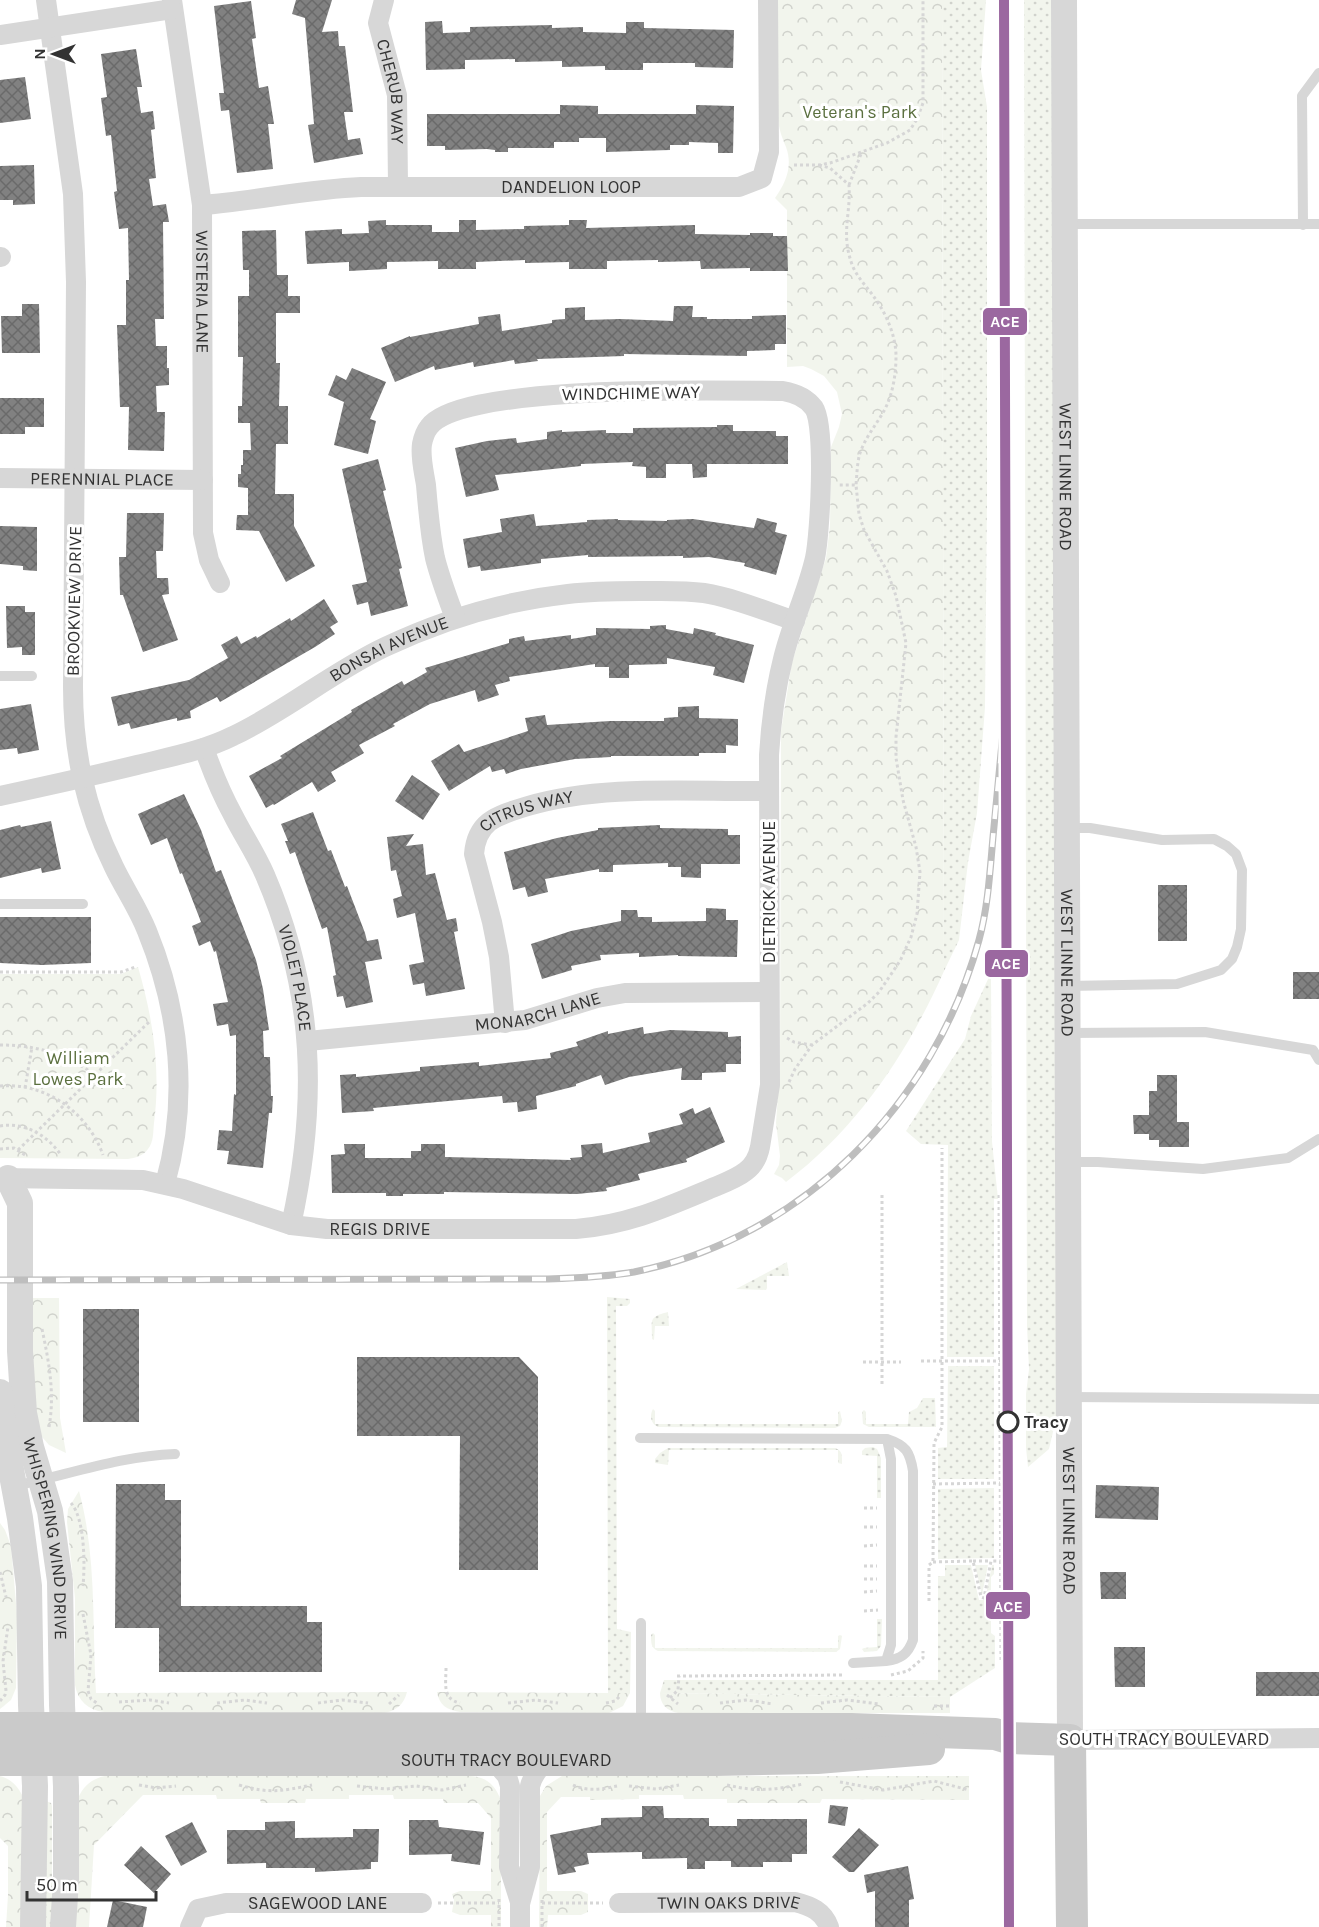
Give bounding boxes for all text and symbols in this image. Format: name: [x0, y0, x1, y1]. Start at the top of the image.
north arrow: [24, 24, 84, 84]
street label: CHERUB WAY: [372, 36, 409, 144]
text: N: [30, 48, 49, 60]
park label: Veteran's Park: [803, 101, 917, 123]
street label: DANDELION LOOP: [501, 176, 641, 198]
street label: WISTERIA LANE: [191, 230, 213, 353]
line badge: ACE: [982, 307, 1028, 336]
text: ACE: [990, 312, 1020, 331]
street label: WINDCHIME WAY: [562, 381, 700, 405]
street label: WEST LINNE ROAD: [1054, 403, 1077, 551]
street label: PERENNIAL PLACE: [30, 467, 174, 491]
street label: BROOKVIEW DRIVE: [62, 526, 86, 676]
street label: BONSAI AVENUE: [325, 611, 451, 687]
street label: CITRUS WAY: [474, 785, 575, 837]
street label: DIETRICK AVENUE: [758, 821, 780, 963]
street label: WEST LINNE ROAD: [1056, 889, 1079, 1037]
street label: VIOLET PLACE: [273, 922, 317, 1032]
line badge: ACE: [984, 949, 1029, 978]
text: ACE: [991, 954, 1021, 973]
street label: MONARCH LANE: [474, 987, 603, 1036]
park label: William Lowes Park: [33, 1047, 123, 1090]
street label: REGIS DRIVE: [329, 1218, 431, 1240]
marker: Tracy: [997, 1411, 1019, 1433]
place label: Tracy: [1024, 1411, 1068, 1433]
street label: WHISPERING WIND DRIVE: [18, 1435, 72, 1640]
street label: WEST LINNE ROAD: [1058, 1447, 1080, 1595]
line badge: ACE: [985, 1591, 1031, 1620]
text: ACE: [993, 1597, 1023, 1616]
street label: SOUTH TRACY BOULEVARD: [1058, 1728, 1270, 1750]
street label: SOUTH TRACY BOULEVARD: [400, 1749, 612, 1771]
scale bar: [27, 1864, 156, 1902]
text: 50 m: [36, 1874, 78, 1896]
street label: TWIN OAKS DRIVE: [657, 1890, 803, 1914]
street label: SAGEWOOD LANE: [248, 1892, 388, 1914]

